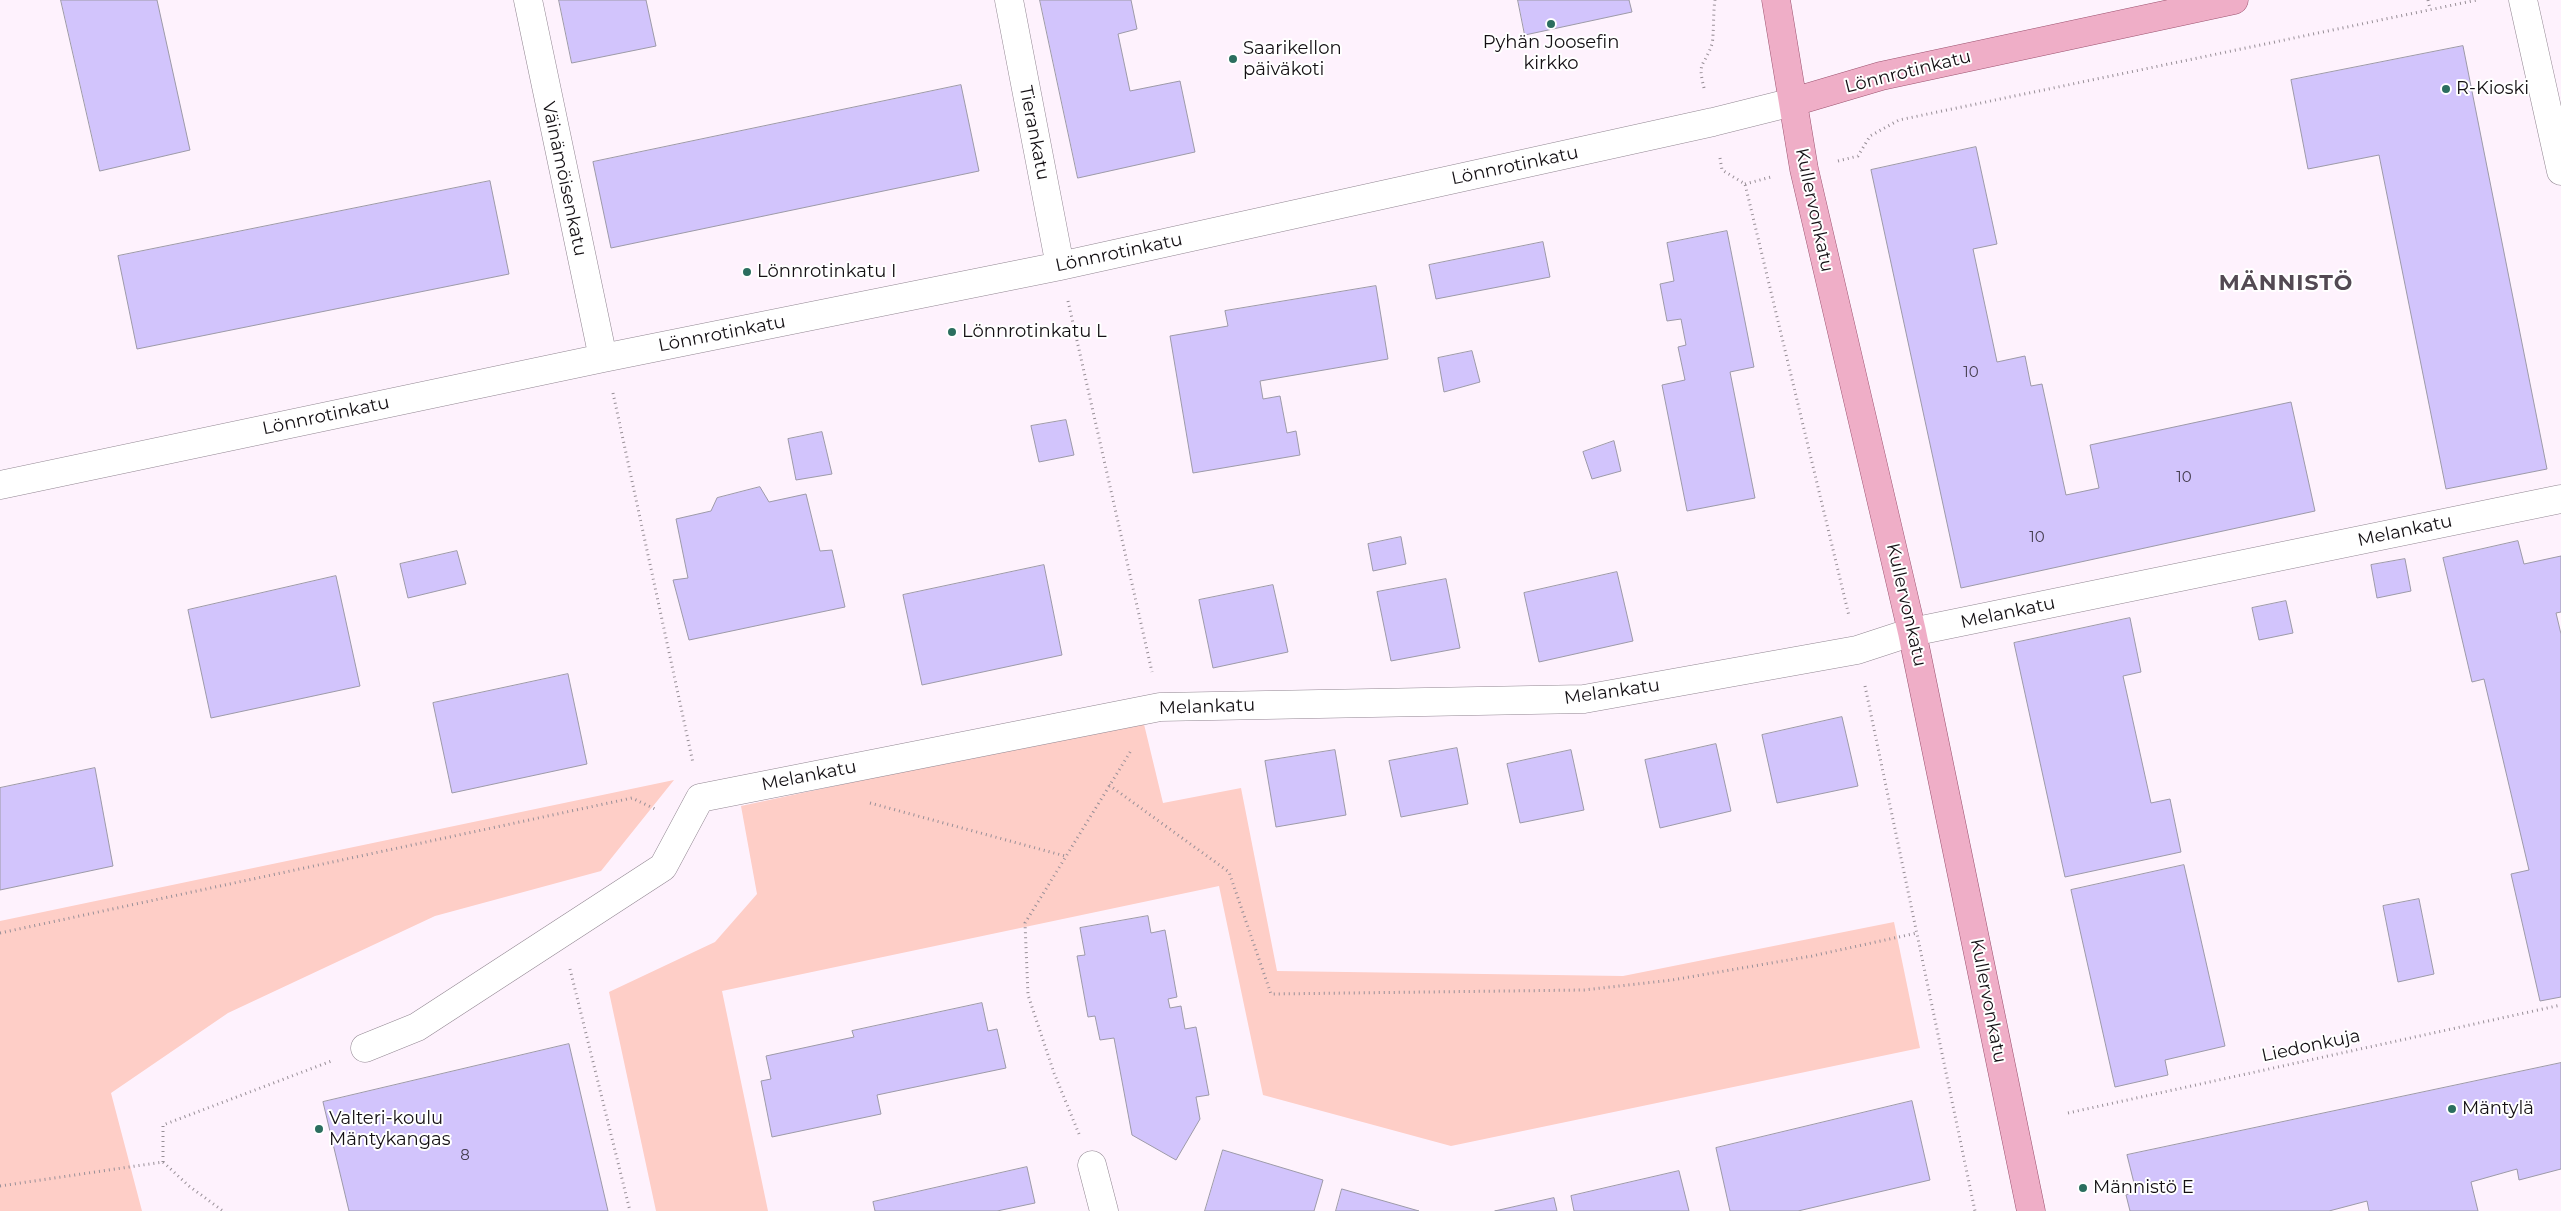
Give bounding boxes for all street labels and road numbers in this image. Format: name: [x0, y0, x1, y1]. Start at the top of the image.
street label: Lönnrotinkatu: [1843, 46, 1973, 98]
street label: Tierankatu: [1014, 84, 1054, 182]
street label: Väinämöisenkatu: [537, 100, 591, 258]
street label: Lönnrotinkatu: [1450, 142, 1580, 190]
street label: Kullervonkatu: [1790, 146, 1838, 274]
street label: Lönnrotinkatu: [1054, 229, 1184, 277]
street label: Lönnrotinkatu: [656, 311, 788, 357]
street label: Lönnrotinkatu: [261, 392, 391, 440]
street label: Melankatu: [2356, 510, 2454, 552]
street label: Kullervonkatu: [1881, 541, 1931, 669]
street label: Melankatu: [1959, 592, 2057, 634]
street label: Melankatu: [1563, 675, 1661, 709]
street label: Melankatu: [1159, 695, 1255, 719]
street label: Melankatu: [760, 756, 858, 796]
street label: Kullervonkatu: [1965, 937, 2011, 1065]
street label: Liedonkuja: [2260, 1025, 2362, 1067]

